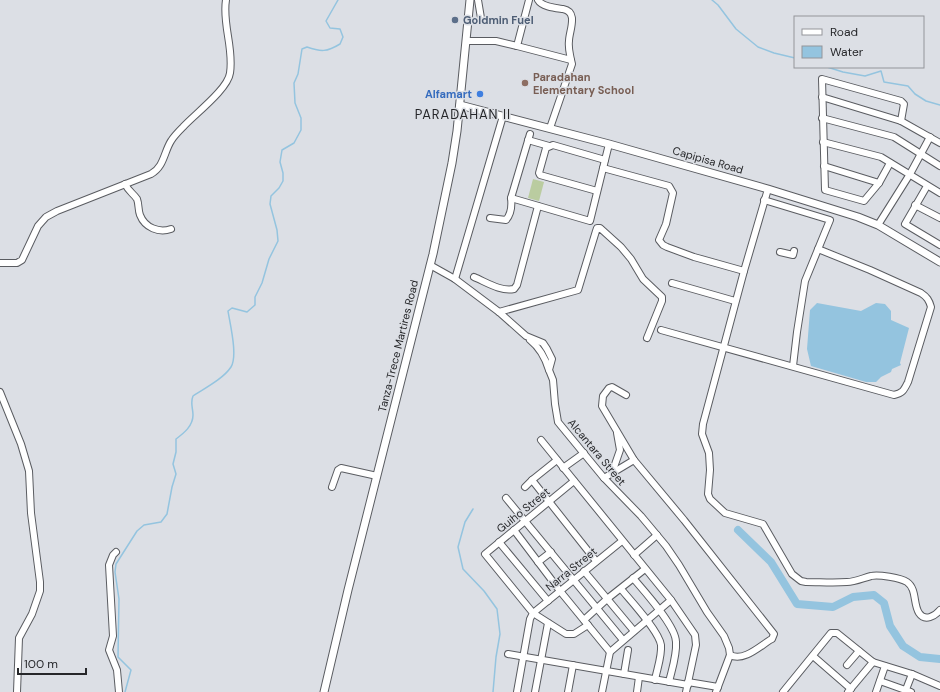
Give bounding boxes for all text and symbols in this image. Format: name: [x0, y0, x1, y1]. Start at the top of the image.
place label: Goldmin Fuel: [463, 13, 534, 27]
marker: Goldmin Fuel: [450, 15, 460, 25]
legend: [794, 16, 924, 68]
text: Road: [830, 24, 858, 40]
text: Water: [830, 44, 864, 60]
place label: Paradahan Elementary School: [533, 70, 634, 97]
marker: Paradahan Elementary School: [520, 78, 530, 88]
place label: Alfamart: [425, 87, 472, 101]
marker: Alfamart: [475, 89, 485, 99]
district label: PARADAHAN II: [415, 106, 511, 123]
street label: Capipisa Road: [671, 143, 745, 177]
street label: Tanza-Trece Martires Road: [375, 278, 421, 413]
street label: Alcantara Street: [565, 416, 629, 488]
street label: Guiho Street: [494, 484, 552, 536]
street label: Narra Street: [543, 544, 599, 594]
scale bar: [18, 650, 86, 676]
text: 100 m: [24, 656, 58, 672]

